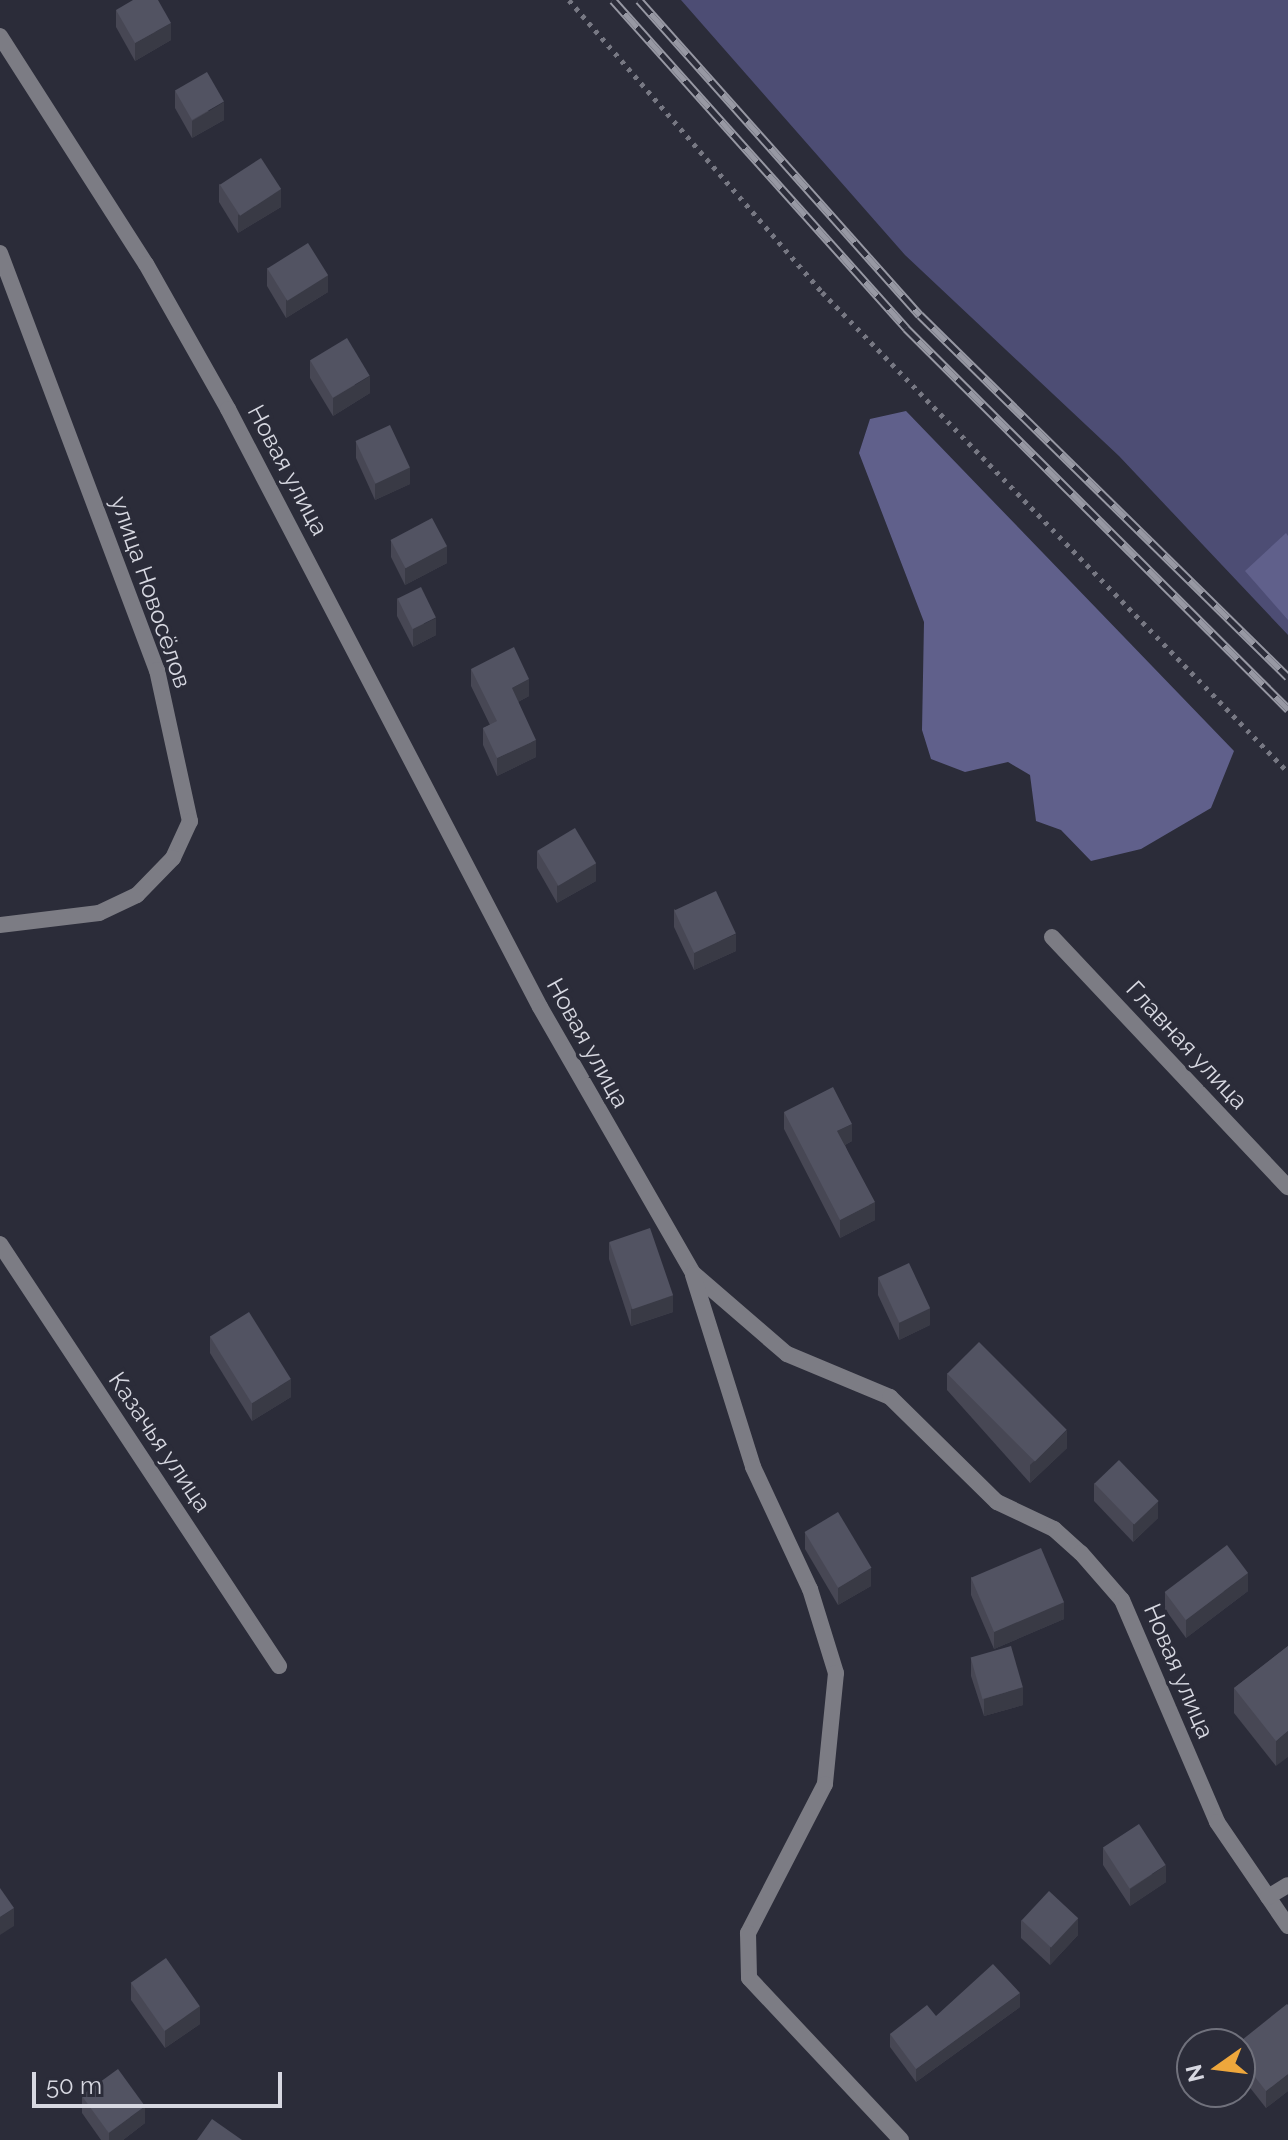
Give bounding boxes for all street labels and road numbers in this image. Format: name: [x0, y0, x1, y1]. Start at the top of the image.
street label: Новая улица: [241, 400, 335, 540]
street label: улица Новосёлов: [105, 492, 197, 692]
street label: Новая улица: [540, 973, 636, 1113]
street label: Главная улица: [1120, 975, 1254, 1115]
street label: Казачья улица: [102, 1366, 218, 1518]
street label: Новая улица: [1138, 1599, 1220, 1743]

